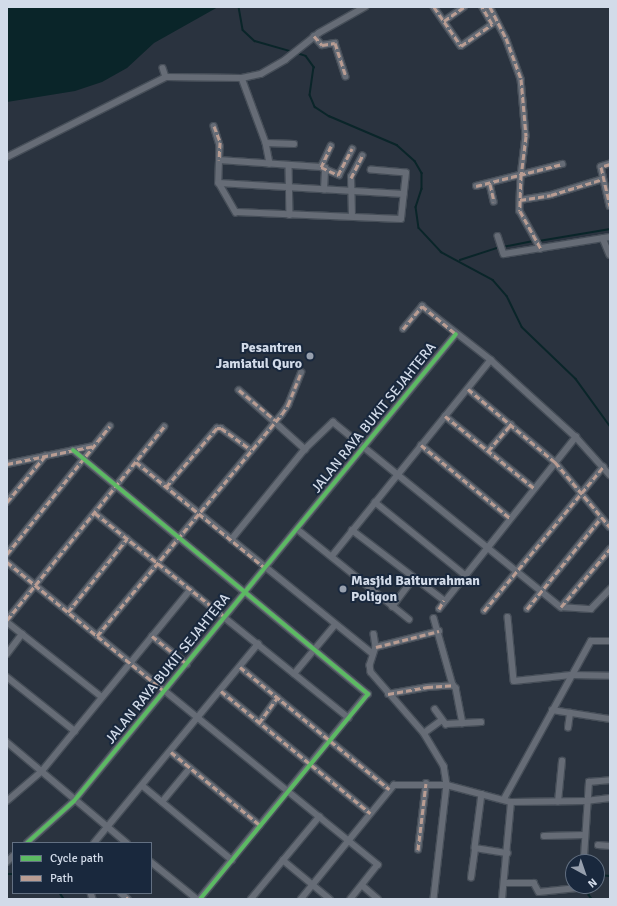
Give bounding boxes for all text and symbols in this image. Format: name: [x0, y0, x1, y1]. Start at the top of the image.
street label: JALAN RAYA BUKIT SEJAHTERA: [308, 339, 440, 497]
place label: Pesantren Jamiatul Quro: [216, 340, 302, 372]
marker: Pesantren Jamiatul Quro: [305, 351, 315, 361]
place label: Masjid Baiturrahman Poligon: [351, 573, 480, 606]
marker: Masjid Baiturrahman Poligon: [338, 584, 348, 594]
street label: JALAN RAYA BUKIT SEJAHTERA: [102, 590, 234, 748]
legend: [12, 842, 152, 894]
text: Cycle path: [50, 851, 103, 866]
north arrow: [565, 854, 605, 894]
text: Path: [50, 871, 73, 886]
text: N: [585, 875, 600, 890]

